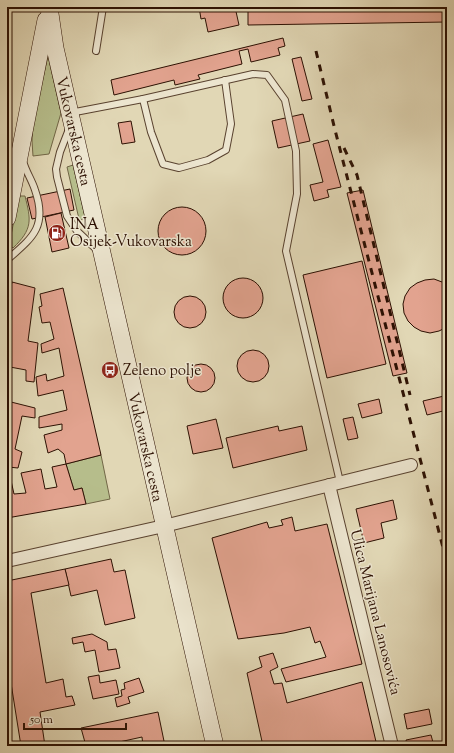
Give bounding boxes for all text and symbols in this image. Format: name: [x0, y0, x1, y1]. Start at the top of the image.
street label: Vukovarska cesta: [50, 75, 95, 188]
place label: INA Osijek-Vukovarska: [70, 215, 192, 253]
fuel station icon: INA Osijek-Vukovarska: [47, 223, 67, 243]
bus stop icon: Zeleno polje: [100, 360, 120, 380]
place label: Zeleno polje: [123, 361, 201, 382]
street label: Vukovarska cesta: [122, 391, 167, 504]
street label: Ulica Marijana Lanosovića: [344, 527, 405, 698]
scale bar: [24, 705, 126, 731]
text: 50 m: [29, 711, 53, 729]

